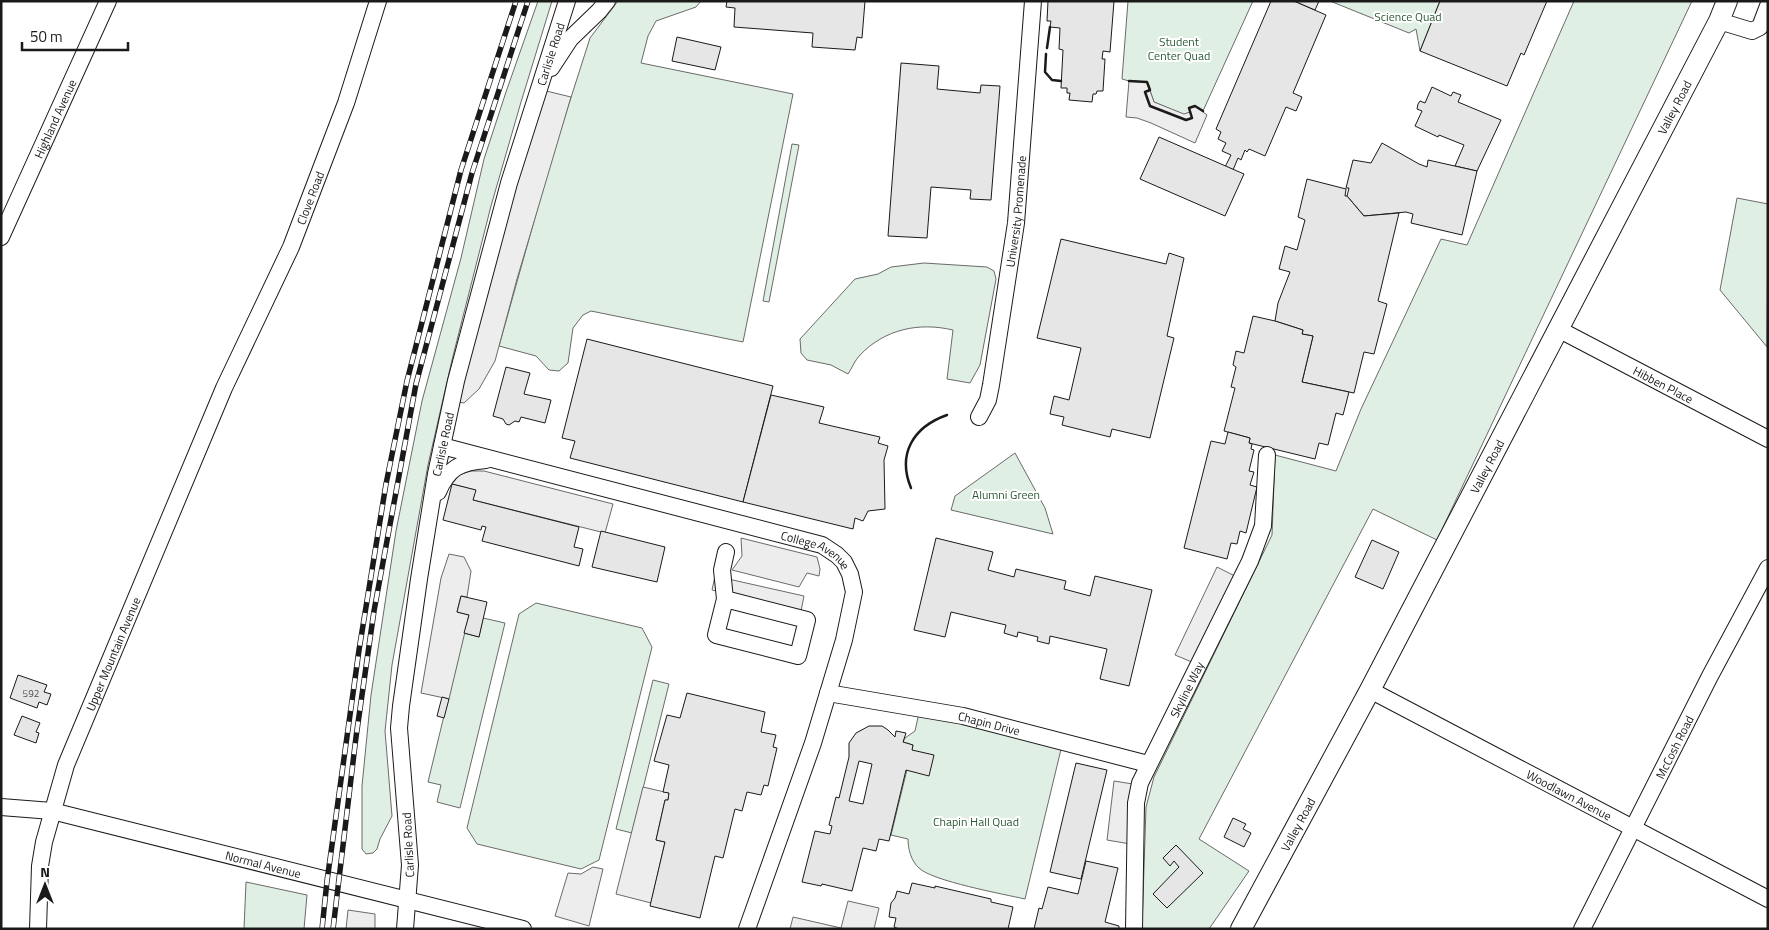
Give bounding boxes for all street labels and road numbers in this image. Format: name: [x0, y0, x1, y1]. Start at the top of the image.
street label: Carlisle Road: [531, 20, 569, 88]
street label: Highland Avenue: [28, 76, 81, 161]
street label: Valley Road: [1652, 77, 1696, 138]
street label: University Promenade: [1000, 155, 1031, 268]
street label: Clove Road: [291, 168, 329, 227]
street label: Hibben Place: [1630, 361, 1697, 408]
street label: Carlisle Road: [426, 410, 459, 478]
street label: Valley Road: [1465, 436, 1509, 497]
street label: College Avenue: [779, 525, 856, 572]
street label: Upper Mountain Avenue: [80, 594, 145, 714]
street label: Skyline Way: [1164, 658, 1209, 721]
street label: Chapin Drive: [957, 706, 1022, 740]
street label: McCosh Road: [1650, 712, 1698, 782]
street label: Woodlawn Avenue: [1523, 764, 1615, 825]
street label: Valley Road: [1275, 794, 1320, 855]
street label: Carlisle Road: [397, 812, 419, 878]
street label: Normal Avenue: [223, 845, 303, 883]

